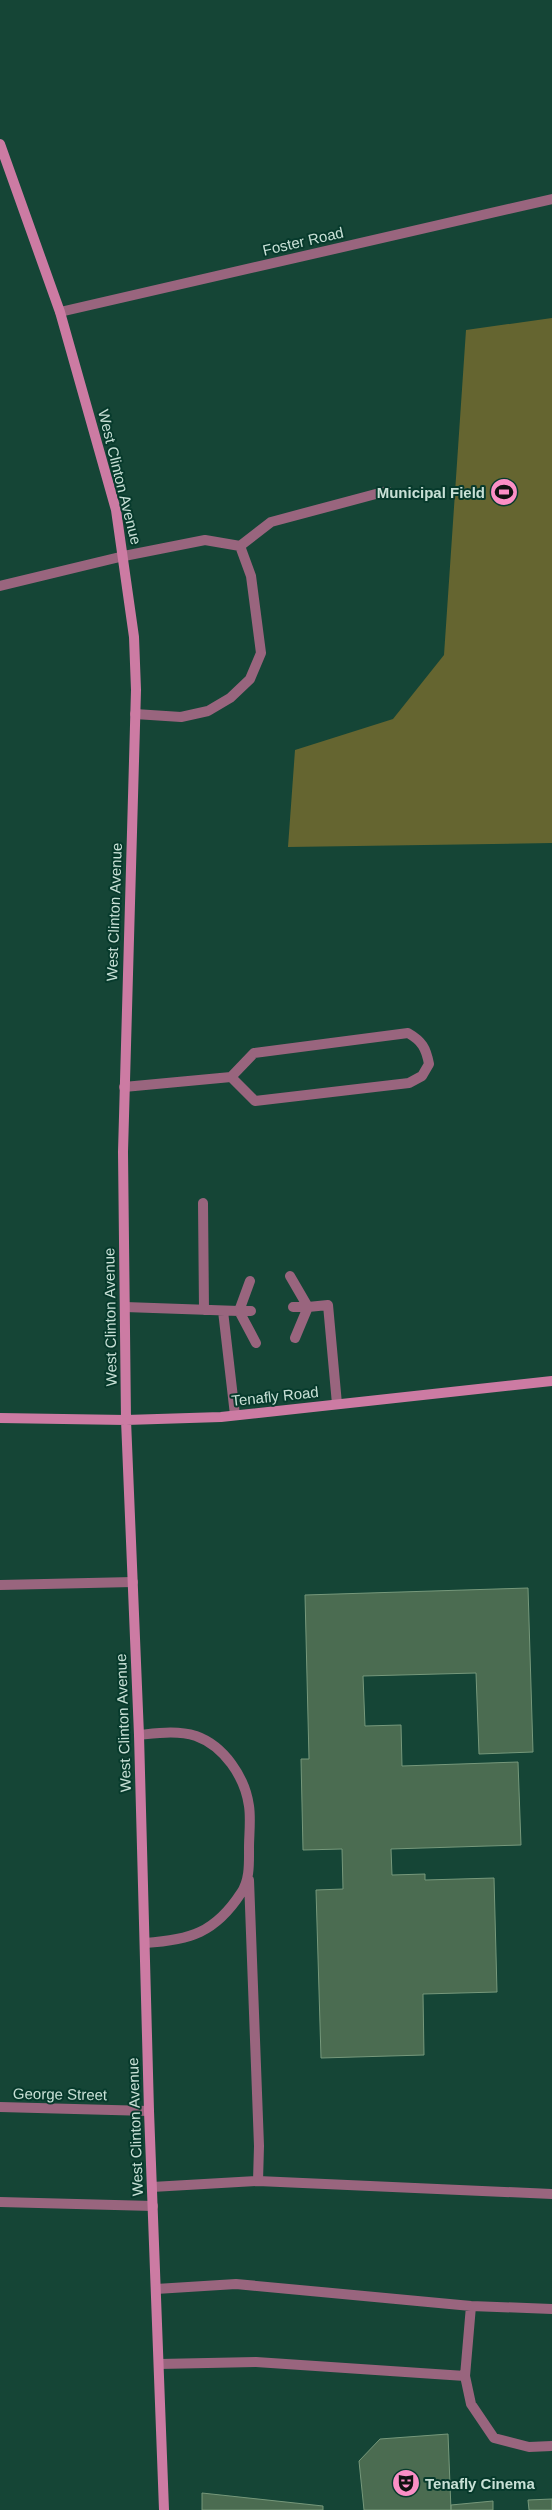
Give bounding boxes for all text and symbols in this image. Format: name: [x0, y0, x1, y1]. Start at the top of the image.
street label: Foster Road: [261, 223, 345, 259]
street label: West Clinton Avenue: [95, 408, 145, 546]
sports icon: Municipal Field: [489, 477, 519, 507]
place label: Municipal Field: [377, 484, 485, 501]
street label: West Clinton Avenue: [103, 842, 125, 982]
street label: West Clinton Avenue: [100, 1248, 120, 1386]
street label: Tenafly Road: [231, 1383, 319, 1409]
street label: West Clinton Avenue: [112, 1653, 134, 1793]
street label: West Clinton Avenue: [124, 2057, 146, 2197]
street label: George Street: [13, 2085, 108, 2103]
theatre icon: Tenafly Cinema: [391, 2468, 421, 2498]
place label: Tenafly Cinema: [425, 2475, 535, 2492]

